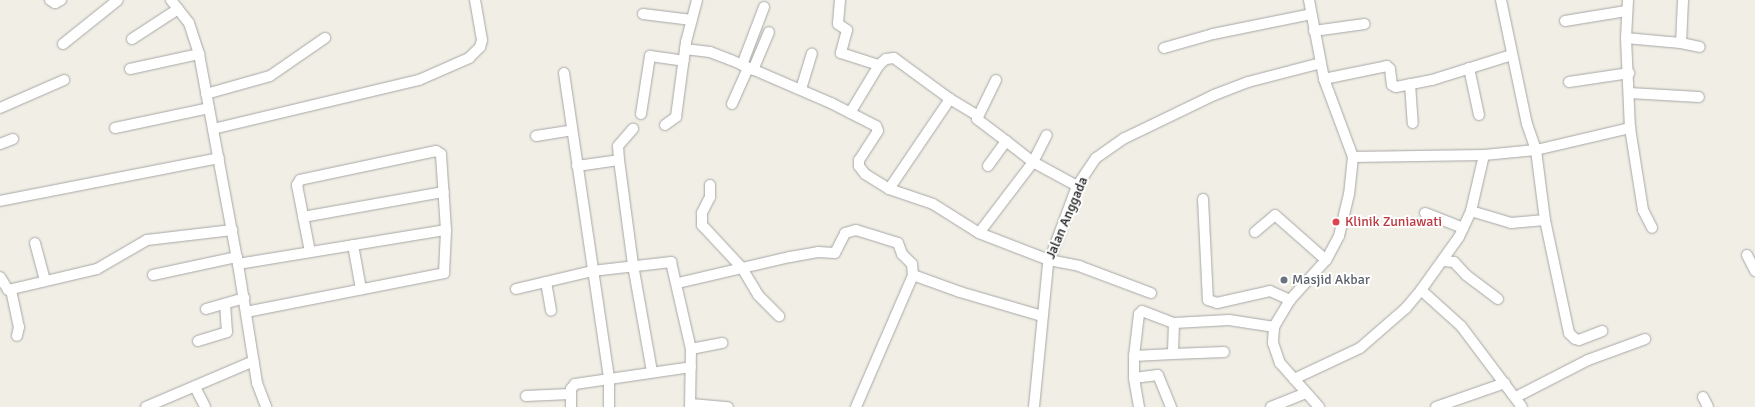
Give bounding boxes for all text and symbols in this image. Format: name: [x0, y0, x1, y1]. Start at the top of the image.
street label: Jalan Anggada: [1042, 174, 1092, 262]
place label: Klinik Zuniawati: [1345, 214, 1442, 230]
marker: Klinik Zuniawati: [1330, 216, 1342, 228]
place label: Masjid Akbar: [1292, 272, 1370, 288]
marker: Masjid Akbar: [1279, 275, 1289, 285]

